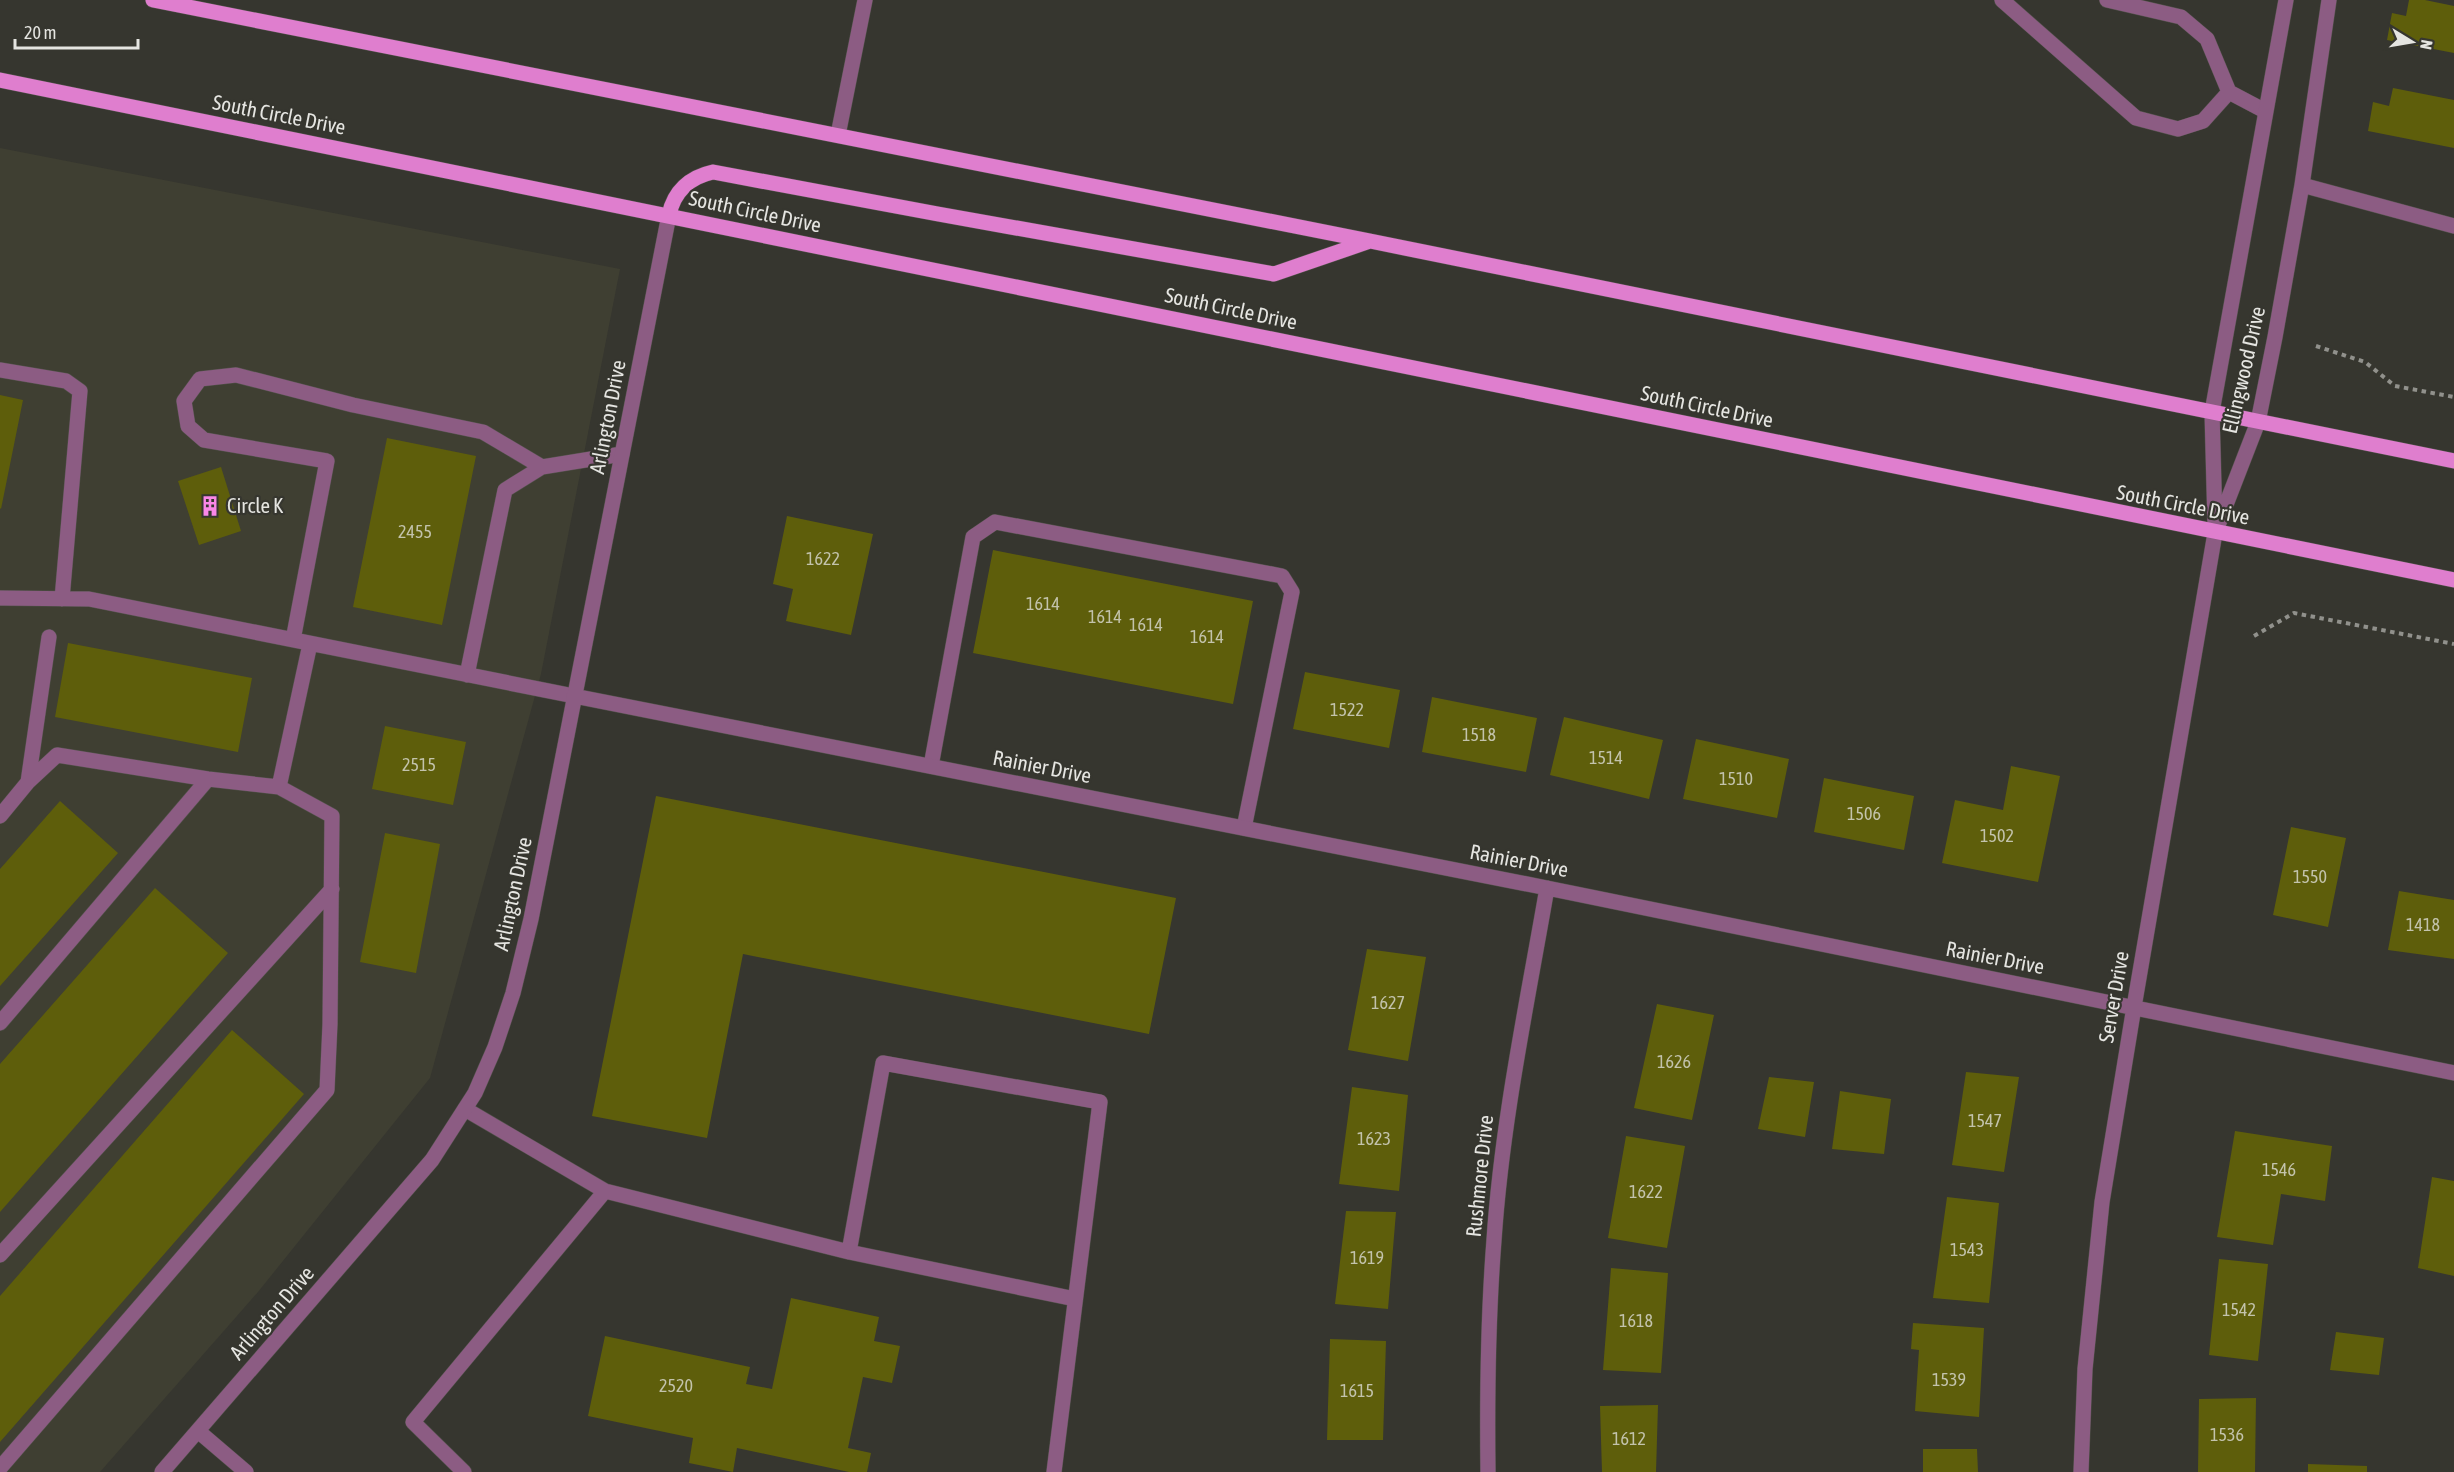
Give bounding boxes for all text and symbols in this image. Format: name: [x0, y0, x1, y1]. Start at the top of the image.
scale bar: [15, 12, 138, 50]
north arrow: [2382, 12, 2442, 72]
text: 20 m: [24, 22, 56, 43]
text: N: [2417, 39, 2436, 51]
street label: South Circle Drive: [211, 89, 348, 139]
street label: South Circle Drive: [687, 185, 824, 237]
street label: South Circle Drive: [1163, 282, 1300, 334]
street label: Ellingwood Drive: [2217, 304, 2269, 436]
street label: Arlington Drive: [584, 358, 630, 476]
street label: South Circle Drive: [1639, 380, 1776, 432]
street label: South Circle Drive: [2115, 479, 2252, 529]
place label: Circle K: [227, 493, 284, 517]
building icon: Circle K: [198, 494, 222, 518]
house number: 2455: [398, 521, 432, 542]
house number: 1622: [806, 548, 840, 569]
house number: 1614: [1026, 593, 1060, 614]
house number: 1614: [1088, 606, 1122, 627]
house number: 1614: [1129, 614, 1163, 635]
house number: 1614: [1190, 626, 1224, 647]
house number: 1522: [1330, 699, 1364, 720]
house number: 1518: [1462, 724, 1496, 745]
street label: Rainier Drive: [991, 745, 1093, 787]
house number: 1514: [1589, 747, 1623, 768]
house number: 2515: [402, 754, 436, 775]
house number: 1510: [1719, 768, 1753, 789]
house number: 1506: [1847, 803, 1881, 824]
house number: 1502: [1980, 825, 2014, 846]
street label: Arlington Drive: [488, 835, 536, 953]
street label: Rainier Drive: [1468, 839, 1570, 881]
house number: 1550: [2293, 866, 2327, 887]
house number: 1418: [2406, 914, 2440, 935]
street label: Rainier Drive: [1944, 936, 2046, 978]
street label: Server Drive: [2093, 949, 2133, 1044]
house number: 1627: [1371, 992, 1405, 1013]
house number: 1626: [1657, 1051, 1691, 1072]
house number: 1547: [1968, 1110, 2002, 1131]
street label: Rushmore Drive: [1461, 1114, 1497, 1238]
house number: 1623: [1357, 1128, 1391, 1149]
house number: 1546: [2262, 1159, 2296, 1180]
house number: 1622: [1629, 1181, 1663, 1202]
house number: 1543: [1950, 1239, 1984, 1260]
house number: 1619: [1350, 1247, 1384, 1268]
street label: Arlington Drive: [224, 1261, 318, 1364]
house number: 1542: [2222, 1299, 2256, 1320]
house number: 1618: [1619, 1310, 1653, 1331]
house number: 1539: [1932, 1369, 1966, 1390]
house number: 2520: [659, 1375, 693, 1396]
house number: 1615: [1340, 1380, 1374, 1401]
house number: 1536: [2210, 1424, 2244, 1445]
house number: 1612: [1612, 1428, 1646, 1449]

